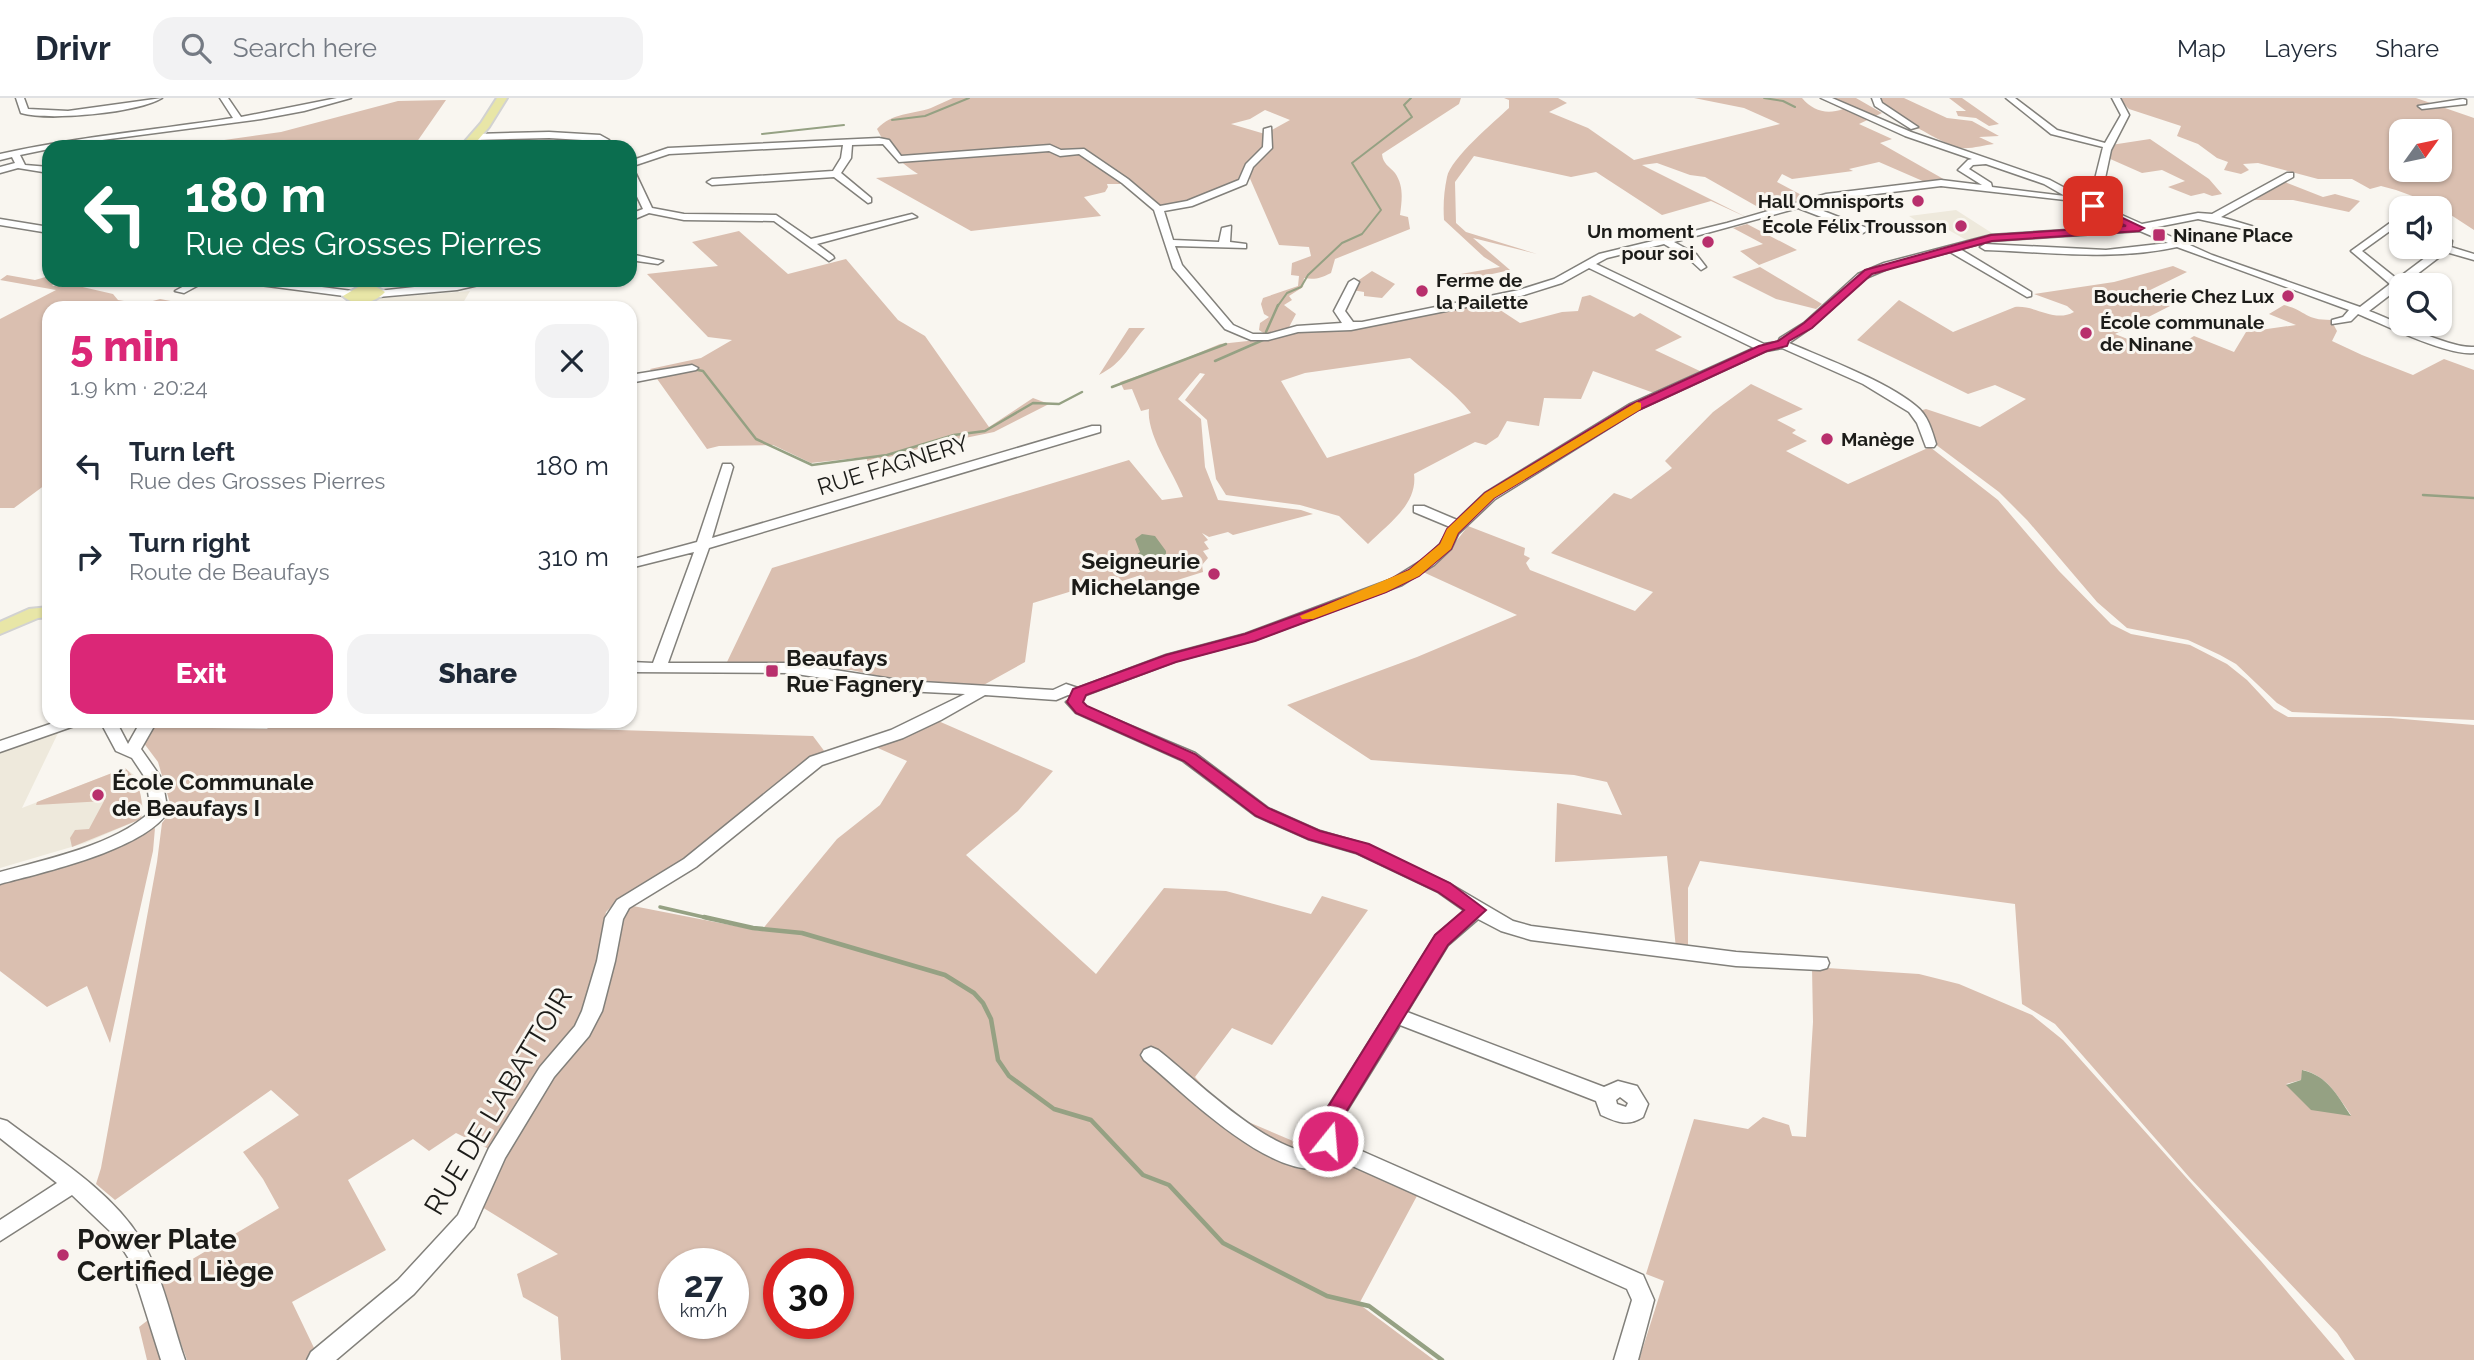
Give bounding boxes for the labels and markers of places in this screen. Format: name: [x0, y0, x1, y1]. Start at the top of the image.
pin: [2063, 176, 2123, 236]
place label: Hall Omnisports: [1758, 190, 1904, 212]
marker: Hall Omnisports: [1910, 193, 1926, 209]
place label: École Félix Trousson: [1762, 215, 1947, 237]
marker: École Félix Trousson: [1953, 218, 1969, 234]
place label: Un moment pour soi: [1587, 220, 1695, 264]
place label: Ninane Place: [2173, 224, 2293, 246]
marker: Ninane Place: [2151, 227, 2167, 243]
marker: Un moment pour soi: [1700, 234, 1716, 250]
place label: Ferme de la Pailette: [1436, 269, 1528, 313]
marker: Ferme de la Pailette: [1414, 283, 1430, 299]
place label: Boucherie Chez Lux: [2093, 285, 2275, 307]
marker: Boucherie Chez Lux: [2280, 288, 2296, 304]
place label: École communale de Ninane: [2100, 311, 2264, 355]
marker: École communale de Ninane: [2078, 325, 2094, 341]
place label: Manège: [1841, 428, 1915, 450]
marker: Manège: [1819, 431, 1835, 447]
place label: Seigneurie Michelange: [1071, 547, 1200, 600]
marker: Seigneurie Michelange: [1206, 566, 1222, 582]
place label: Beaufays Rue Fagnery: [786, 644, 924, 697]
marker: Beaufays Rue Fagnery: [764, 663, 780, 679]
place label: École Communale de Beaufays I: [112, 768, 314, 821]
marker: École Communale de Beaufays I: [90, 787, 106, 803]
place label: Power Plate Certified Liège: [77, 1223, 274, 1288]
marker: Power Plate Certified Liège: [55, 1247, 71, 1263]

